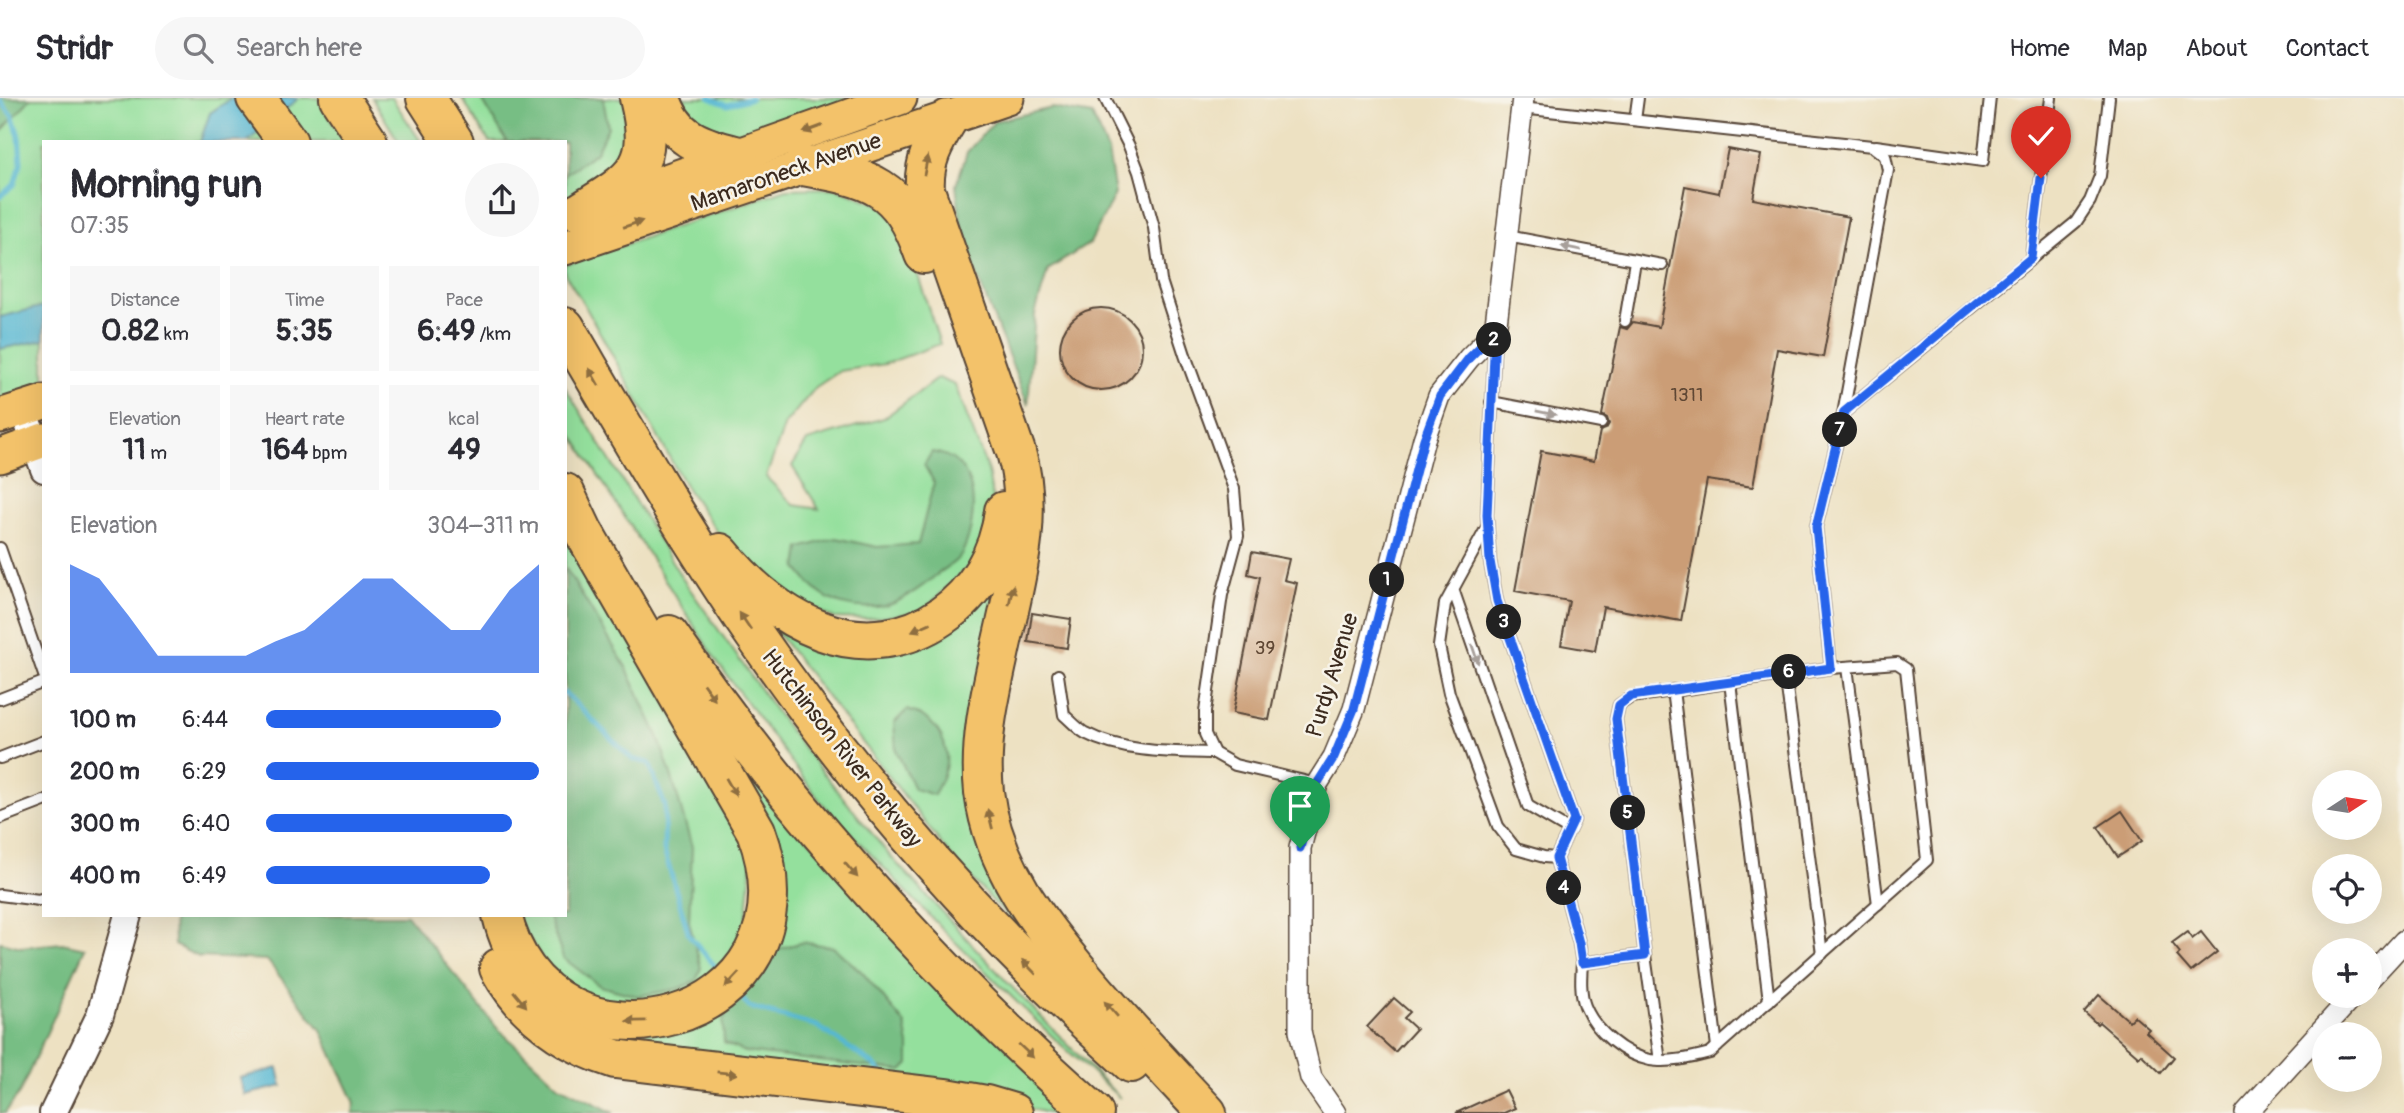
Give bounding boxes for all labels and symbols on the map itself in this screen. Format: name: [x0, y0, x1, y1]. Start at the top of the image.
pin: [2011, 106, 2071, 178]
one-way arrow: [803, 124, 824, 135]
street label: Mamaroneck Avenue: [687, 126, 886, 218]
one-way arrow: [921, 154, 932, 176]
one-way arrow: [623, 218, 644, 229]
one-way arrow: [1560, 242, 1582, 253]
pin: 2: [1476, 322, 1512, 358]
one-way arrow: [588, 367, 600, 386]
house number: 1311: [1671, 383, 1703, 407]
one-way arrow: [1535, 407, 1557, 418]
pin: 7: [1822, 412, 1857, 448]
pin: 1: [1370, 562, 1404, 598]
one-way arrow: [1006, 584, 1017, 606]
pin: 3: [1486, 604, 1522, 640]
street label: Purdy Avenue: [1299, 609, 1365, 741]
one-way arrow: [738, 612, 752, 630]
one-way arrow: [911, 621, 931, 633]
house number: 39: [1255, 636, 1275, 660]
street label: Hutchinson River Parkway: [755, 643, 929, 853]
one-way arrow: [1470, 643, 1481, 664]
pin: 6: [1772, 654, 1806, 690]
one-way arrow: [702, 683, 716, 701]
north arrow: [2312, 770, 2382, 840]
pin: [1270, 776, 1330, 848]
one-way arrow: [725, 777, 737, 796]
pin: 5: [1610, 796, 1646, 830]
one-way arrow: [984, 808, 995, 830]
one-way arrow: [843, 861, 859, 879]
pin: 4: [1546, 870, 1582, 906]
one-way arrow: [1021, 958, 1038, 975]
one-way arrow: [724, 971, 740, 989]
one-way arrow: [512, 990, 527, 1007]
one-way arrow: [1103, 1000, 1119, 1018]
one-way arrow: [625, 1015, 647, 1027]
one-way arrow: [1017, 1043, 1034, 1059]
one-way arrow: [716, 1068, 738, 1079]

